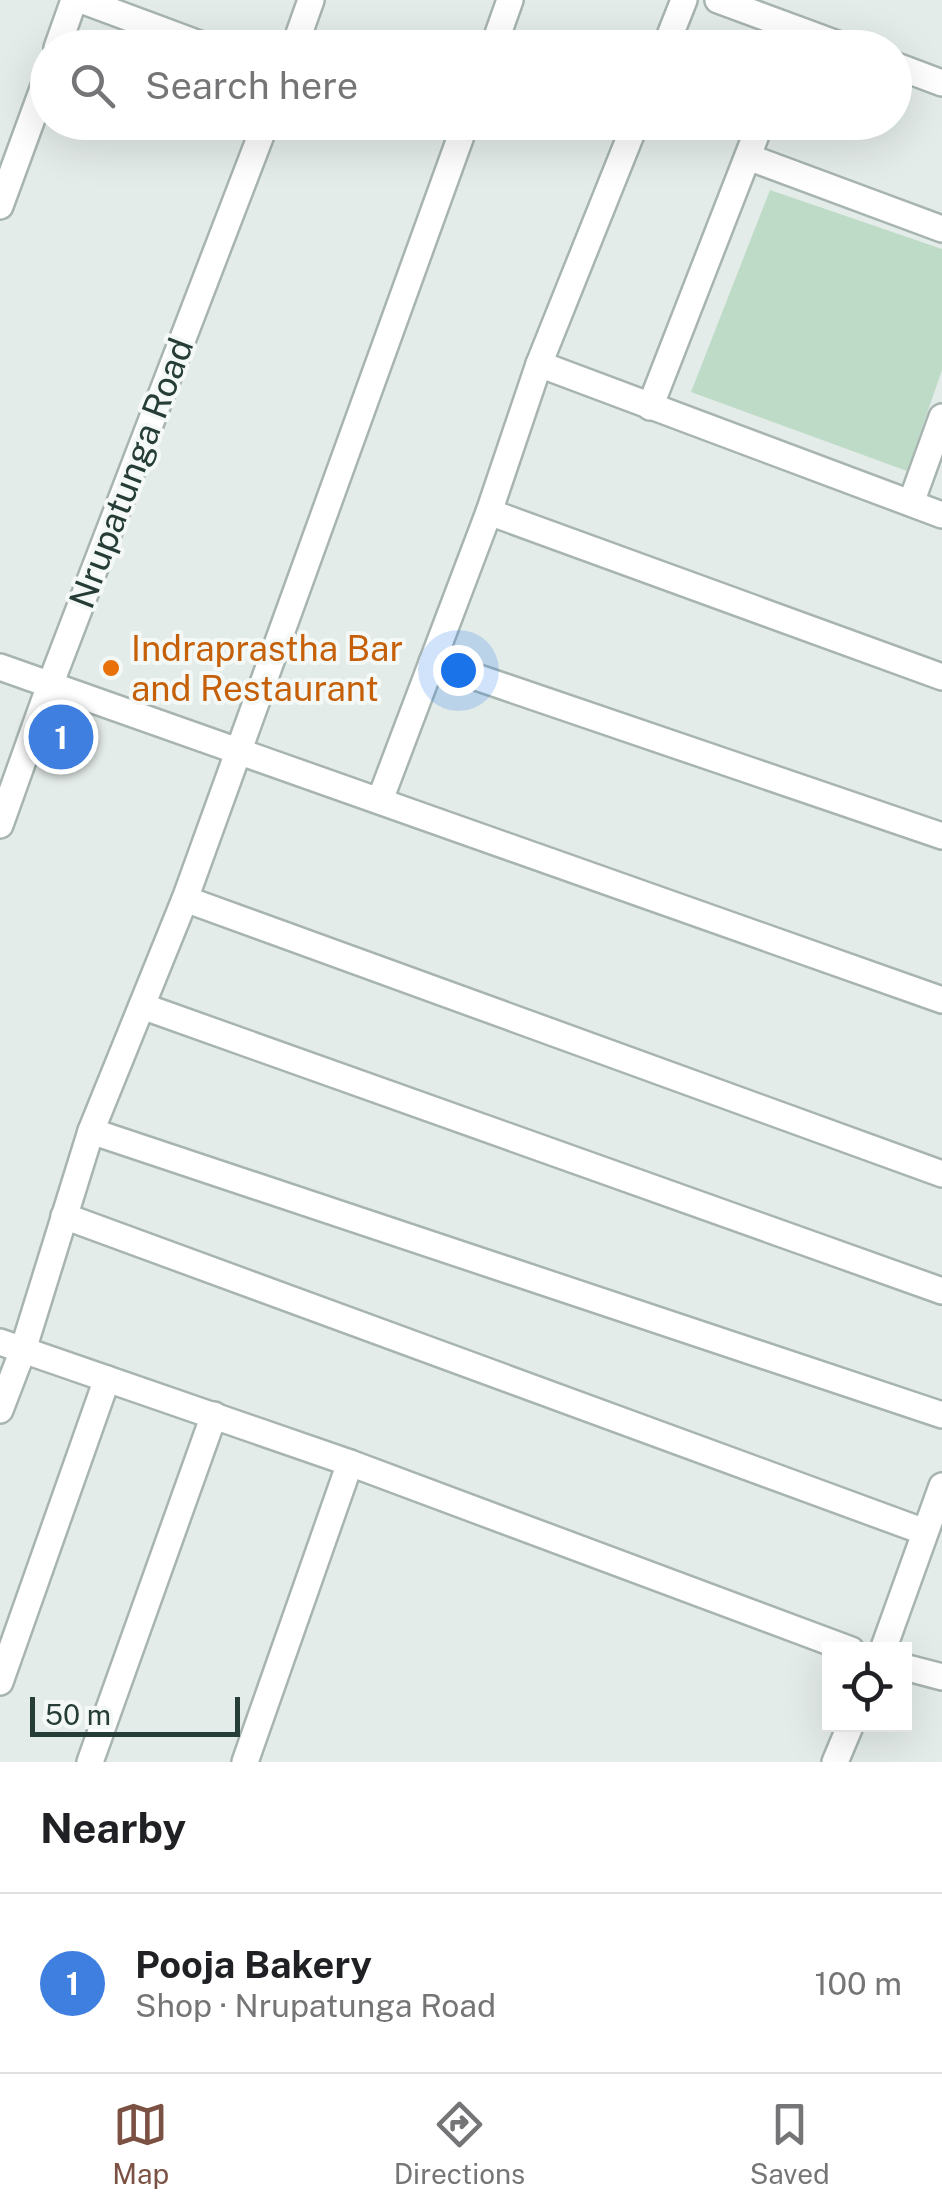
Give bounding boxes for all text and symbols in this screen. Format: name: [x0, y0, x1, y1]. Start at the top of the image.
search box: [30, 30, 912, 140]
icon: search: [65, 58, 120, 113]
text: Search here: [145, 63, 358, 108]
street label: Nrupatunga Road: [61, 332, 201, 614]
place label: Indraprastha Bar and Restaurant: [131, 628, 403, 709]
your location: [433, 645, 484, 696]
marker: Indraprastha Bar and Restaurant: [100, 657, 122, 679]
pin: 1: [28, 700, 94, 774]
map controls: [822, 1642, 912, 1732]
button: locate: [822, 1642, 912, 1732]
scale bar: [30, 1692, 240, 1736]
text: 50 m: [45, 1698, 111, 1731]
text: Nearby: [40, 1803, 186, 1852]
text: Pooja Bakery: [135, 1942, 372, 1987]
text: 1: [66, 1965, 79, 2002]
text: 100 m: [815, 1965, 902, 2002]
text: Shop · Nrupatunga Road: [135, 1987, 496, 2024]
tab: Map: [112, 2097, 169, 2190]
tab: Directions: [394, 2097, 525, 2190]
tab: Saved: [750, 2097, 830, 2190]

